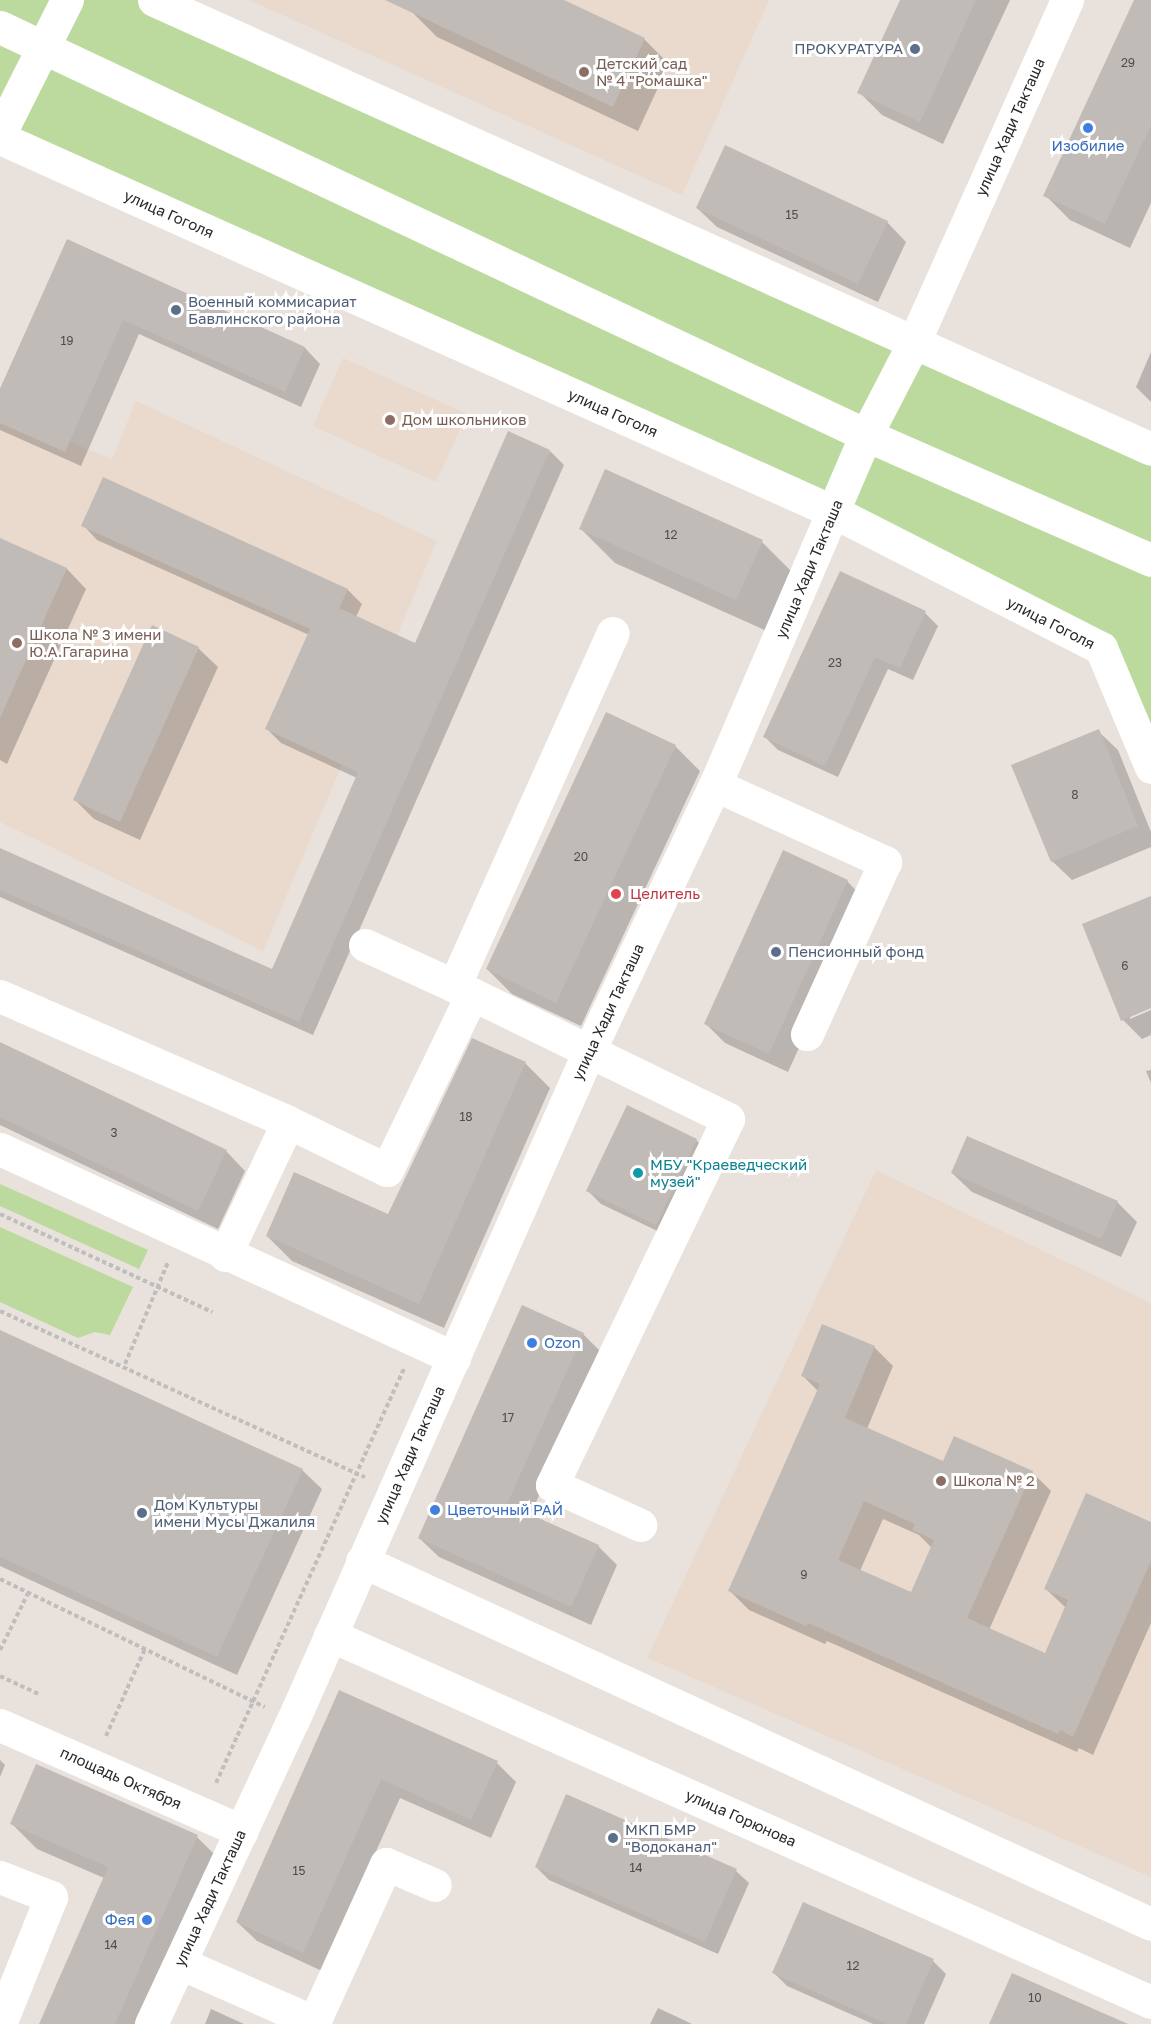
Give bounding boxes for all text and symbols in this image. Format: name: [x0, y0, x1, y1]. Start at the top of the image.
place label: ПРОКУРАТУРА: [794, 40, 903, 58]
marker: ПРОКУРАТУРА: [908, 42, 922, 56]
place label: Детский сад № 4 "Ромашка": [596, 54, 708, 89]
street label: улица Хади Такташа: [971, 55, 1049, 199]
house number: 29: [1121, 56, 1135, 70]
marker: Детский сад № 4 "Ромашка": [577, 65, 591, 79]
marker: Изобилие: [1081, 121, 1095, 135]
place label: Изобилие: [1052, 137, 1124, 155]
street label: улица Гоголя: [121, 186, 217, 242]
house number: 15: [786, 208, 798, 222]
place label: Военный коммисариат Бавлинского района: [188, 292, 357, 327]
marker: Военный коммисариат Бавлинского района: [169, 303, 183, 317]
house number: 19: [60, 334, 74, 348]
street label: улица Гоголя: [565, 385, 661, 441]
place label: Дом школьников: [402, 411, 526, 429]
marker: Дом школьников: [383, 413, 397, 427]
street label: улица Хади Такташа: [772, 497, 846, 641]
house number: 12: [665, 528, 677, 542]
street label: улица Гоголя: [1004, 593, 1098, 653]
place label: Школа № 3 имени Ю.А.Гагарина: [29, 625, 161, 660]
marker: Школа № 3 имени Ю.А.Гагарина: [10, 636, 24, 650]
house number: 23: [828, 656, 842, 670]
house number: 8: [1071, 788, 1079, 802]
house number: 20: [574, 850, 588, 864]
marker: Целитель: [607, 885, 625, 903]
place label: Целитель: [630, 885, 700, 903]
street label: улица Хади Такташа: [568, 941, 648, 1083]
place label: Пенсионный фонд: [788, 943, 924, 961]
marker: Пенсионный фонд: [769, 945, 783, 959]
house number: 6: [1121, 959, 1129, 973]
house number: 18: [459, 1110, 473, 1124]
house number: 3: [110, 1126, 118, 1140]
place label: МБУ "Краеведческий музей": [650, 1155, 807, 1190]
marker: МБУ "Краеведческий музей": [631, 1166, 645, 1180]
place label: Ozon: [544, 1334, 581, 1352]
marker: Ozon: [525, 1336, 539, 1350]
street label: улица Хади Такташа: [371, 1383, 449, 1527]
house number: 17: [502, 1411, 514, 1425]
place label: Школа № 2: [953, 1472, 1035, 1490]
marker: Школа № 2: [934, 1474, 948, 1488]
place label: Дом Культуры имени Мусы Джалиля: [154, 1495, 315, 1530]
place label: Цветочный РАЙ: [447, 1501, 563, 1519]
marker: Цветочный РАЙ: [428, 1503, 442, 1517]
marker: Дом Культуры имени Мусы Джалиля: [135, 1506, 149, 1520]
house number: 9: [800, 1568, 808, 1582]
street label: площадь Октября: [58, 1743, 184, 1813]
street label: улица Горюнова: [683, 1785, 799, 1851]
place label: МКП БМР "Водоканал": [625, 1820, 717, 1855]
street label: улица Хади Такташа: [170, 1827, 250, 1969]
marker: МКП БМР "Водоканал": [606, 1831, 620, 1845]
house number: 14: [629, 1861, 643, 1875]
house number: 15: [293, 1864, 305, 1878]
place label: Фея: [105, 1911, 135, 1929]
marker: Фея: [140, 1913, 154, 1927]
house number: 14: [104, 1938, 118, 1952]
house number: 12: [847, 1959, 859, 1973]
house number: 10: [1028, 1991, 1042, 2005]

